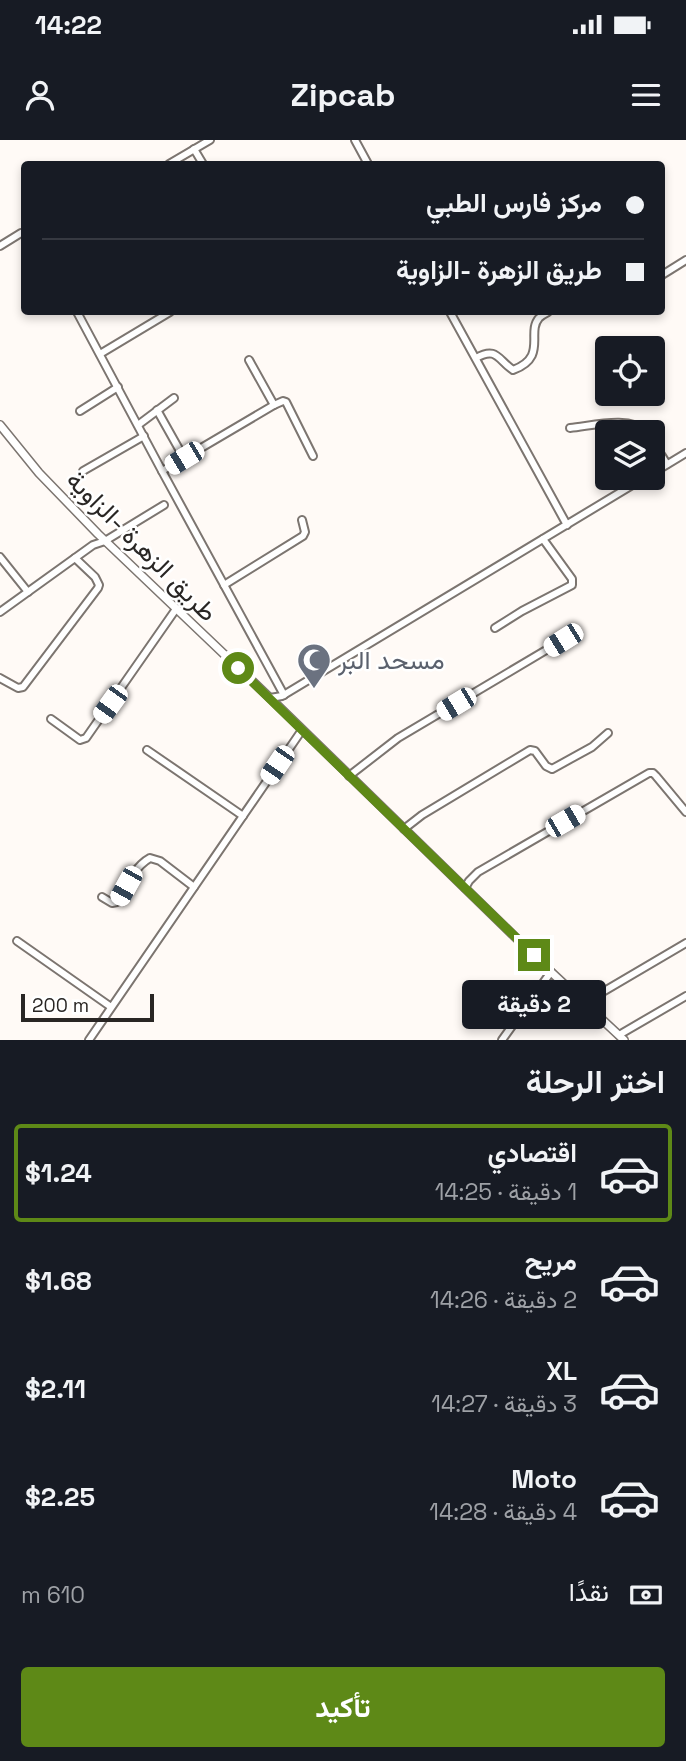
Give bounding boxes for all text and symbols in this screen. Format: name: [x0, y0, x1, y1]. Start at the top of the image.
text: 14:22: [35, 8, 102, 42]
text: Zipcab: [290, 75, 396, 115]
icon: person: [21, 76, 59, 114]
icon: menu: [627, 76, 665, 114]
text: مركز فارس الطبي: [426, 186, 602, 220]
text: طريق الزهرة -الزاوية: [396, 253, 602, 287]
map controls: [595, 336, 665, 490]
button: locate: [595, 336, 665, 406]
button: layers: [595, 420, 665, 490]
car: [161, 438, 208, 478]
street label: طريق الزهرة -الزاوية: [59, 463, 225, 629]
car: [540, 620, 587, 660]
mosque icon: مسحد البر: [295, 641, 333, 690]
place label: مسحد البر: [337, 643, 445, 677]
route start: [222, 652, 254, 684]
car: [90, 681, 131, 727]
car: [433, 684, 480, 724]
car: [257, 742, 298, 788]
car: [542, 801, 589, 841]
car: [107, 863, 146, 909]
route end: [518, 939, 550, 971]
callout: 2 دقيقة: [462, 980, 606, 1028]
text: 2 دقيقة: [497, 989, 571, 1019]
scale bar: [21, 991, 154, 1023]
text: 200 m: [32, 993, 89, 1018]
text: اختر الرحلة: [526, 1062, 665, 1102]
text: اقتصادي: [488, 1136, 577, 1170]
icon: car: [598, 1142, 661, 1205]
text: $1.24: [25, 1156, 92, 1190]
text: 1 دقيقة · 14:25: [435, 1177, 577, 1207]
text: مريح: [525, 1244, 577, 1278]
icon: car: [598, 1250, 661, 1313]
text: $1.68: [25, 1264, 92, 1298]
text: 2 دقيقة · 14:26: [430, 1285, 577, 1315]
text: XL: [546, 1354, 577, 1388]
icon: car: [598, 1358, 661, 1421]
text: $2.11: [25, 1372, 86, 1406]
text: 3 دقيقة · 14:27: [431, 1389, 577, 1419]
text: Moto: [511, 1462, 577, 1496]
icon: car: [598, 1466, 661, 1529]
text: $2.25: [25, 1480, 95, 1514]
text: 4 دقيقة · 14:28: [429, 1497, 577, 1527]
text: نقدًا: [569, 1575, 609, 1609]
icon: cash: [627, 1576, 665, 1614]
text: 610 m: [21, 1580, 85, 1610]
button: تأكيد: [21, 1667, 665, 1747]

